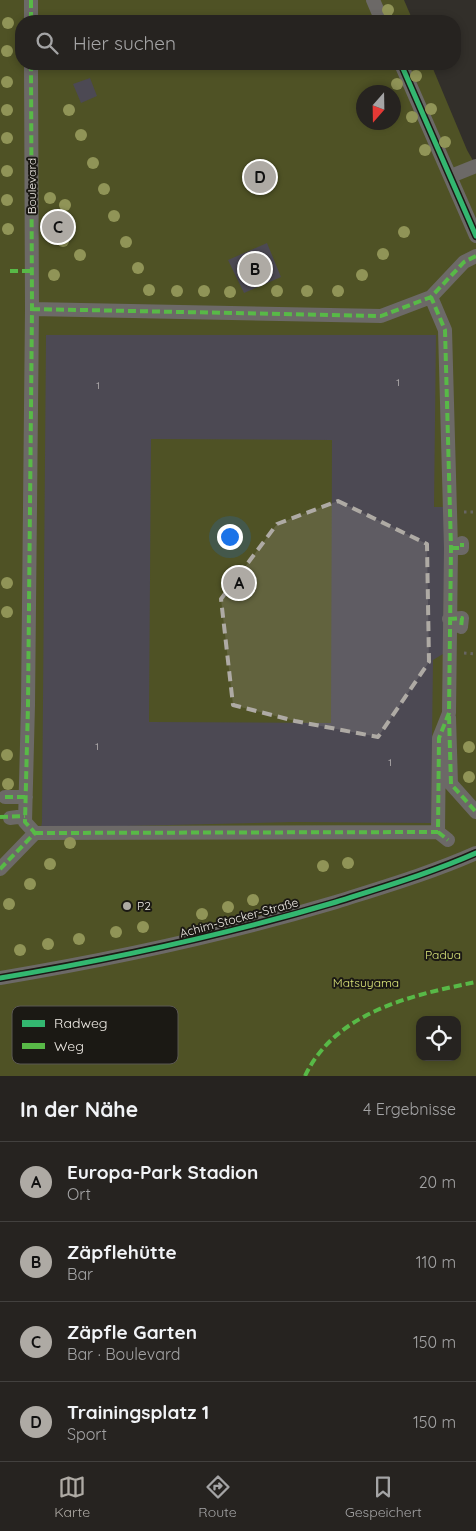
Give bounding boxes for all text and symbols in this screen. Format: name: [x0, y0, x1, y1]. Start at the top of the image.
search box: [15, 15, 461, 70]
icon: search: [33, 29, 61, 57]
text: Hier suchen: [73, 31, 176, 55]
north arrow: [356, 85, 401, 130]
street label: Boulevard: [24, 158, 39, 214]
pin: D: [244, 158, 276, 196]
pin: C: [42, 208, 74, 246]
pin: B: [239, 250, 271, 288]
house number: 1: [396, 376, 400, 389]
house number: 1: [96, 379, 100, 392]
your location: [217, 524, 243, 550]
pin: A: [223, 564, 255, 602]
house number: 1: [95, 740, 99, 753]
house number: 1: [388, 756, 392, 769]
street label: Achim-Stocker-Straße: [178, 894, 300, 941]
place label: P2: [137, 898, 151, 913]
marker: P2: [121, 900, 133, 912]
park label: Padua: [425, 947, 461, 962]
park label: Matsuyama: [333, 975, 399, 990]
legend: [12, 1006, 178, 1064]
text: Radweg: [54, 1014, 108, 1032]
map controls: [416, 1016, 461, 1061]
button: locate: [416, 1016, 461, 1061]
text: Weg: [54, 1037, 84, 1055]
text: In der Nähe: [20, 1096, 138, 1122]
text: 4 Ergebnisse: [363, 1099, 456, 1119]
text: Europa-Park Stadion: [67, 1160, 258, 1184]
text: A: [31, 1172, 41, 1192]
text: 20 m: [419, 1172, 456, 1192]
text: Ort: [67, 1184, 91, 1204]
text: Zäpflehütte: [67, 1240, 177, 1264]
text: B: [31, 1252, 41, 1272]
text: 110 m: [416, 1252, 456, 1272]
text: Bar: [67, 1264, 93, 1284]
text: Zäpfle Garten: [67, 1320, 197, 1344]
text: C: [31, 1332, 41, 1352]
text: 150 m: [413, 1332, 456, 1352]
text: Bar · Boulevard: [67, 1344, 180, 1364]
text: Trainingsplatz 1: [67, 1400, 209, 1424]
text: D: [30, 1412, 42, 1432]
text: 150 m: [413, 1412, 456, 1432]
text: Sport: [67, 1424, 107, 1444]
tab: Karte: [54, 1473, 90, 1521]
tab: Route: [198, 1473, 237, 1521]
tab: Gespeichert: [345, 1473, 422, 1521]

